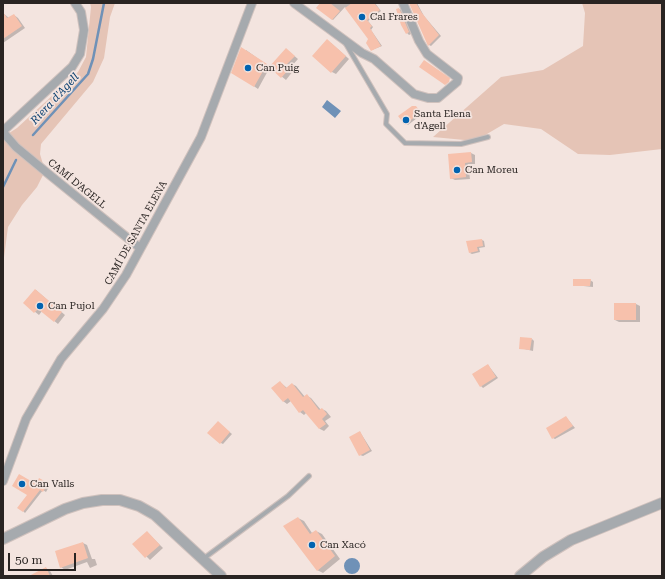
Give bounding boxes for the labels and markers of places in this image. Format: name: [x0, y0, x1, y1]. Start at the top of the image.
place label: Cal Frares: [370, 11, 418, 23]
marker: Cal Frares: [357, 12, 367, 22]
place label: Can Puig: [256, 62, 299, 74]
marker: Can Puig: [243, 63, 253, 73]
place label: Santa Elena d'Agell: [414, 108, 471, 132]
marker: Santa Elena d'Agell: [401, 115, 411, 125]
place label: Can Moreu: [465, 164, 518, 176]
marker: Can Moreu: [452, 165, 462, 175]
place label: Can Pujol: [48, 300, 95, 312]
marker: Can Pujol: [35, 301, 45, 311]
place label: Can Valls: [30, 478, 74, 490]
marker: Can Valls: [17, 479, 27, 489]
place label: Can Xacó: [320, 539, 366, 551]
marker: Can Xacó: [307, 540, 317, 550]

